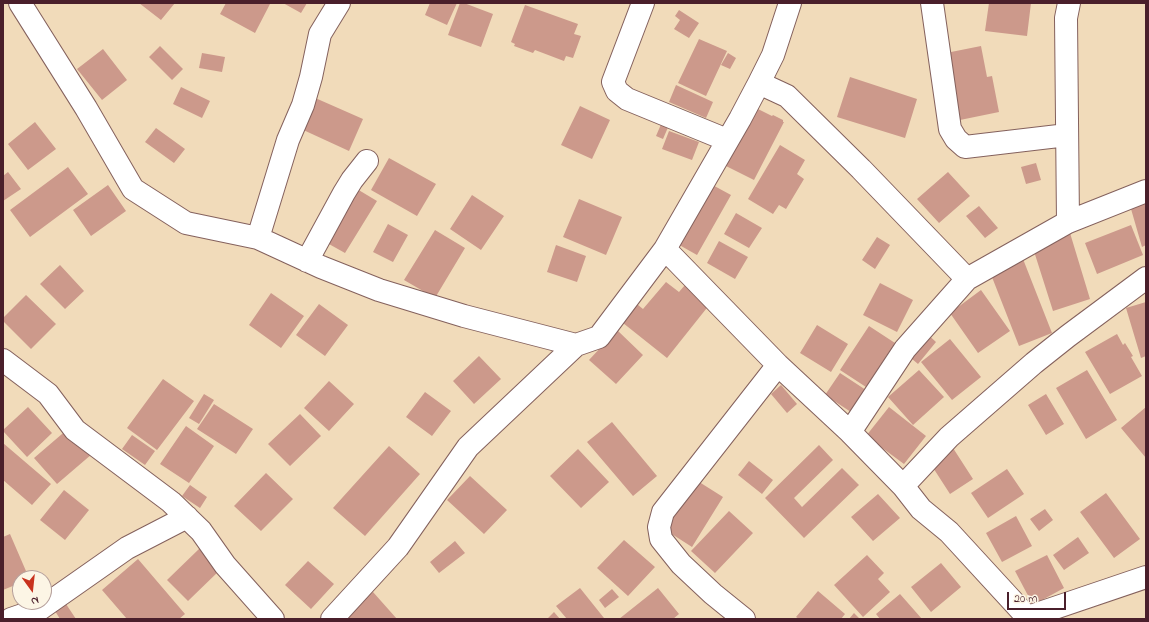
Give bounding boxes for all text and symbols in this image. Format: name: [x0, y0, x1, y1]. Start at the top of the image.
north arrow: [12, 570, 52, 610]
scale bar: [1009, 584, 1068, 610]
text: 20 m: [1014, 590, 1037, 608]
text: N: [29, 592, 41, 609]

